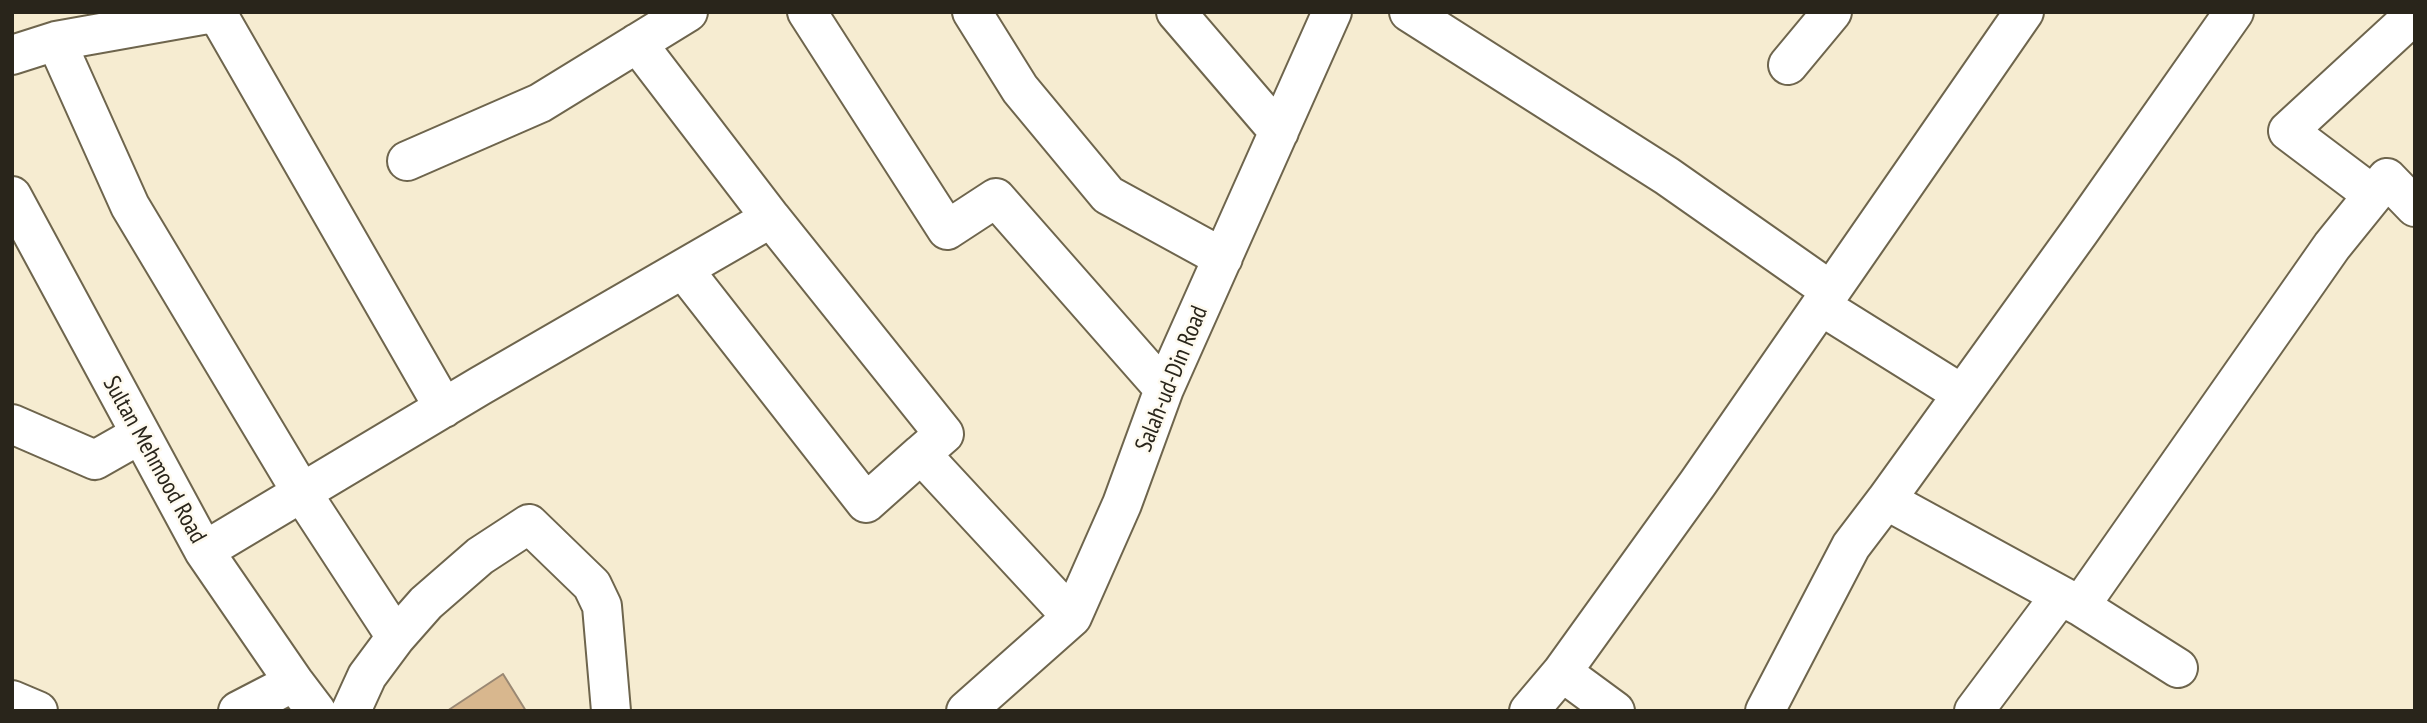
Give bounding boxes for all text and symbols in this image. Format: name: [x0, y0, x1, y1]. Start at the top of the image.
street label: Salah-ud-Din Road: [1130, 302, 1214, 456]
street label: Sultan Mehmood Road: [96, 371, 212, 549]

